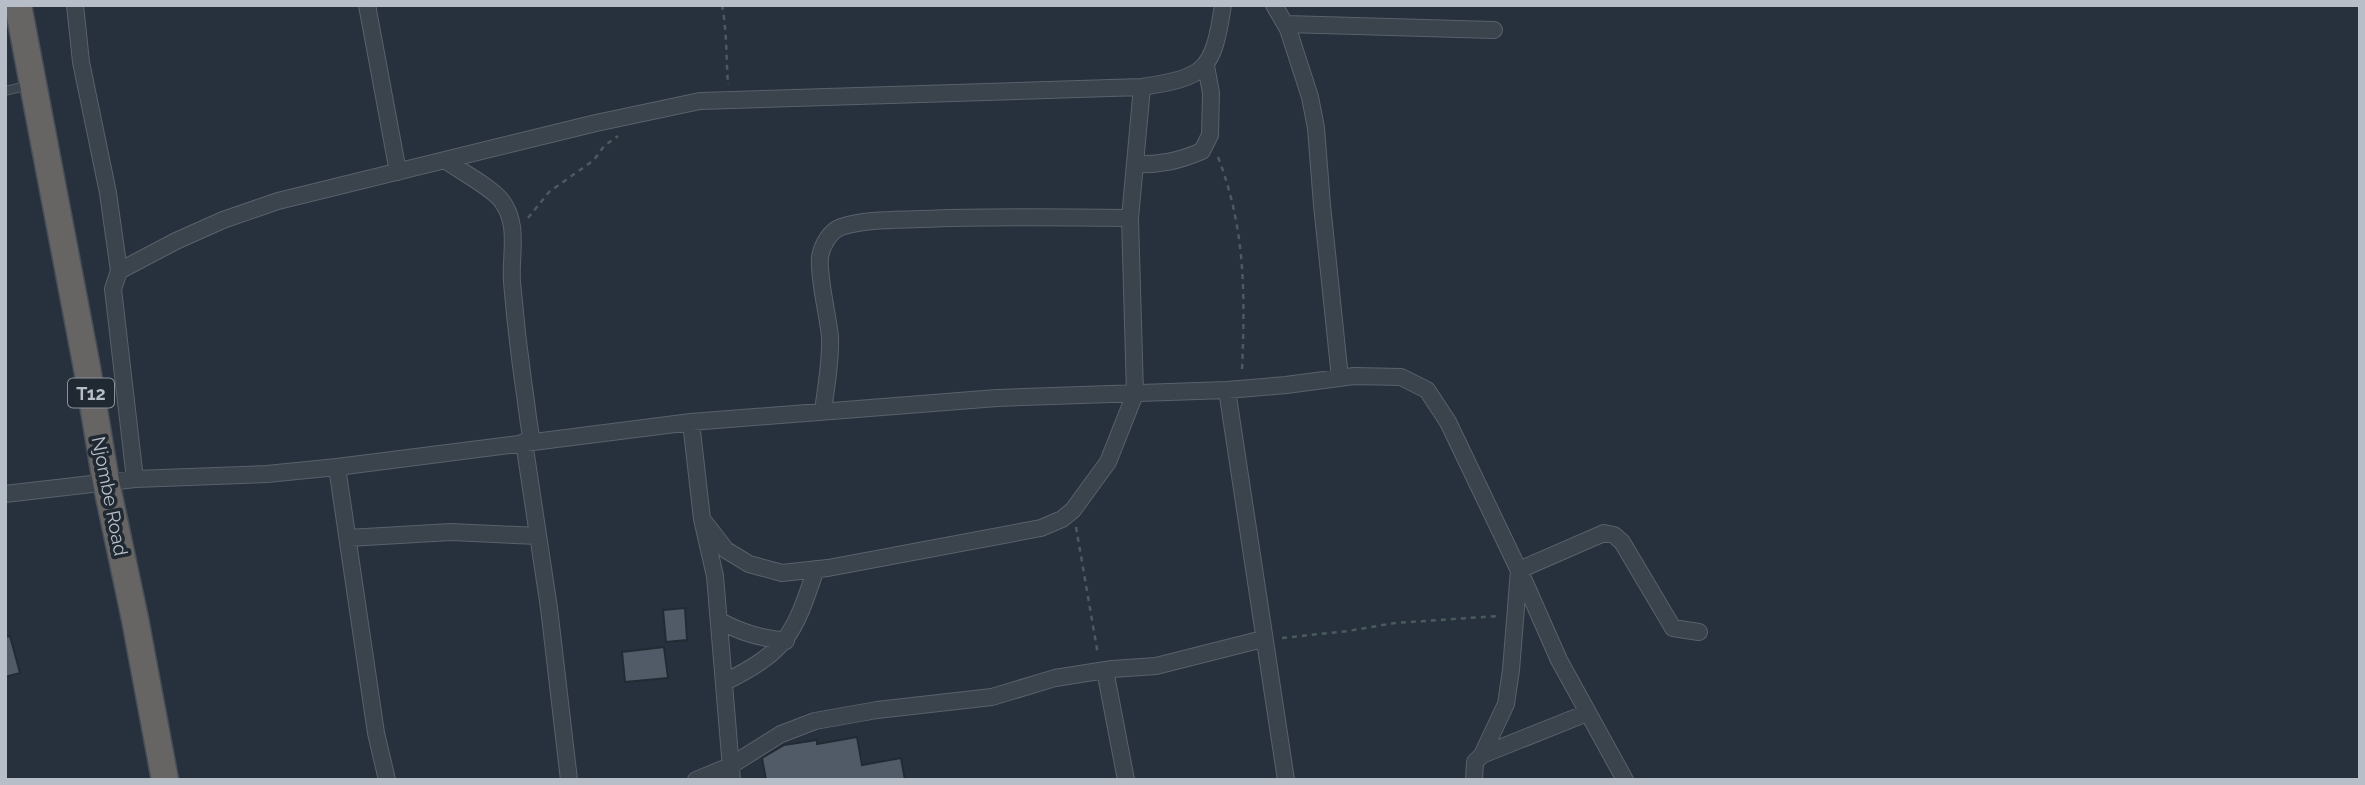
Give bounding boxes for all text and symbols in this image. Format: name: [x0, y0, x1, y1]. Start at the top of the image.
road number: T12: [68, 379, 114, 408]
street label: Njombe Road: [88, 435, 132, 557]

